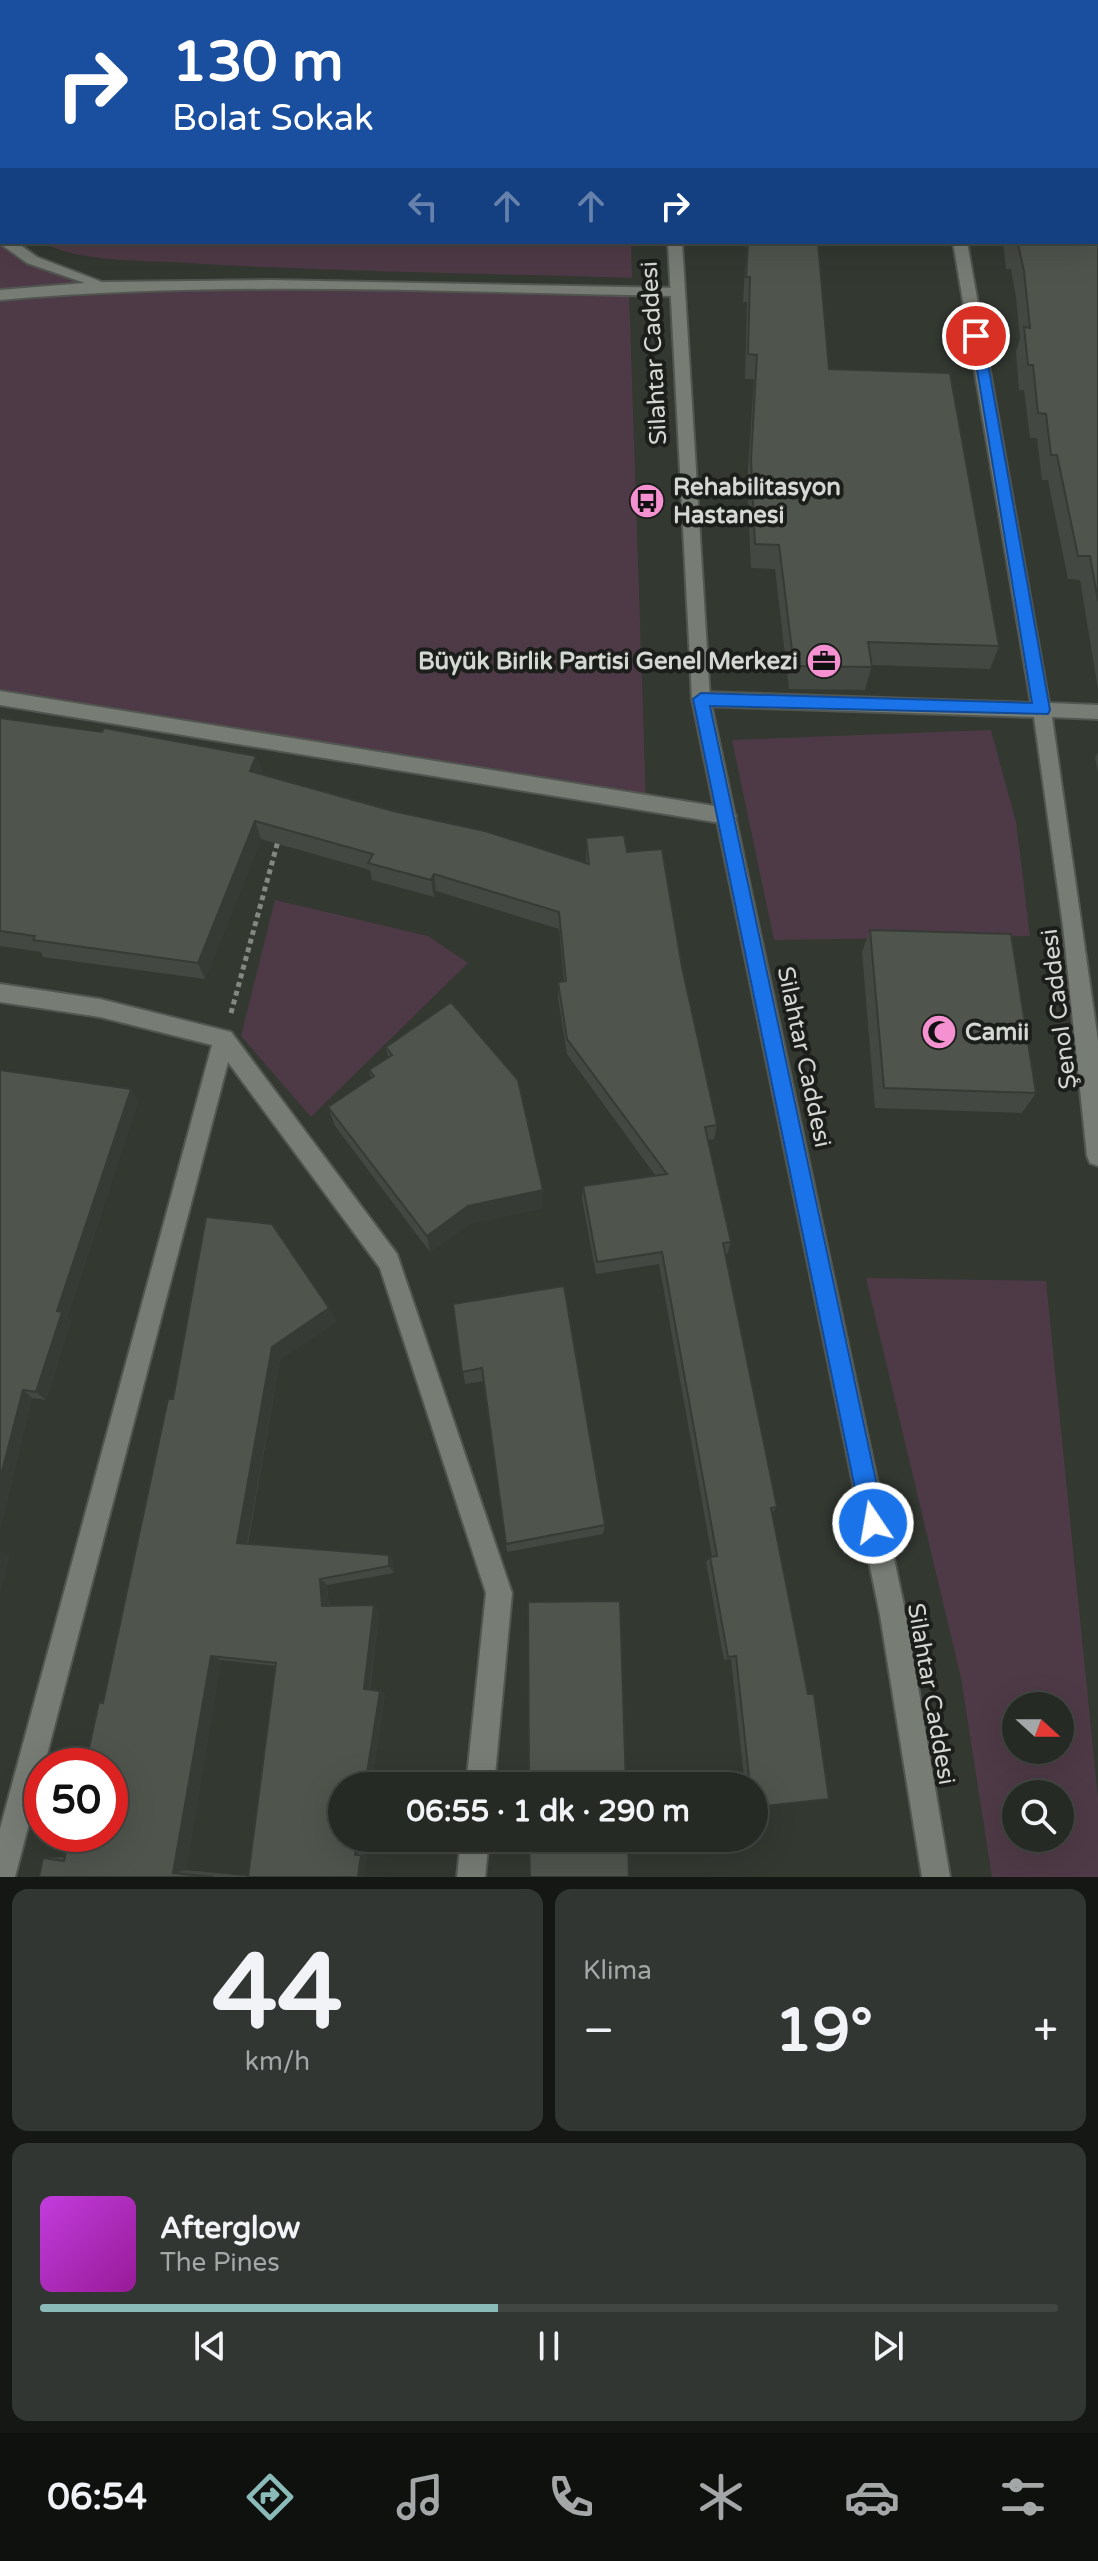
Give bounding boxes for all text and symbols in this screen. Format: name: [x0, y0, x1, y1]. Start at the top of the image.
text: 130 m: [172, 29, 343, 96]
icon: right: [40, 32, 144, 136]
text: Bolat Sokak: [172, 97, 374, 140]
icon: left: [401, 184, 445, 228]
icon: ahead: [485, 184, 529, 228]
icon: ahead: [569, 184, 613, 228]
icon: right: [653, 184, 697, 228]
street label: Silahtar Caddesi: [635, 260, 673, 446]
pin: [942, 302, 1010, 370]
icon: arrive: [954, 314, 998, 358]
place label: Rehabilitasyon Hastanesi: [673, 473, 841, 530]
bus stop icon: Rehabilitasyon Hastanesi: [628, 482, 666, 520]
office icon: Büyük Birlik Partisi Genel Merkezi: [805, 642, 843, 680]
place label: Büyük Birlik Partisi Genel Merkezi: [418, 647, 798, 676]
street label: Şenol Caddesi: [1035, 927, 1083, 1091]
street label: Silahtar Caddesi: [771, 964, 837, 1150]
mosque icon: Camii: [920, 1013, 958, 1051]
place label: Camii: [965, 1018, 1029, 1047]
position arrow: [831, 1481, 915, 1565]
street label: Silahtar Caddesi: [901, 1601, 961, 1787]
north arrow: [1002, 1692, 1074, 1764]
map controls: [1002, 1692, 1074, 1852]
speed limit sign: 50: [24, 1748, 128, 1852]
button: search: [1002, 1780, 1074, 1852]
text: 06:55 · 1 dk · 290 m: [406, 1793, 690, 1830]
text: 44: [212, 1931, 343, 2056]
text: Klima: [583, 1955, 652, 1986]
text: 19°: [775, 1995, 873, 2067]
text: −: [583, 2005, 614, 2058]
text: +: [1033, 2005, 1058, 2058]
text: km/h: [245, 2046, 310, 2077]
text: Afterglow: [160, 2210, 300, 2247]
text: The Pines: [160, 2247, 280, 2278]
icon: previous: [188, 2324, 232, 2368]
icon: pause: [527, 2324, 571, 2368]
icon: next: [866, 2324, 910, 2368]
icon: directions: [242, 2469, 298, 2525]
icon: music: [392, 2469, 448, 2525]
icon: phone: [543, 2469, 599, 2525]
icon: climate: [693, 2469, 749, 2525]
icon: car: [844, 2469, 900, 2525]
icon: filters: [995, 2469, 1051, 2525]
text: 06:54: [47, 2476, 147, 2519]

